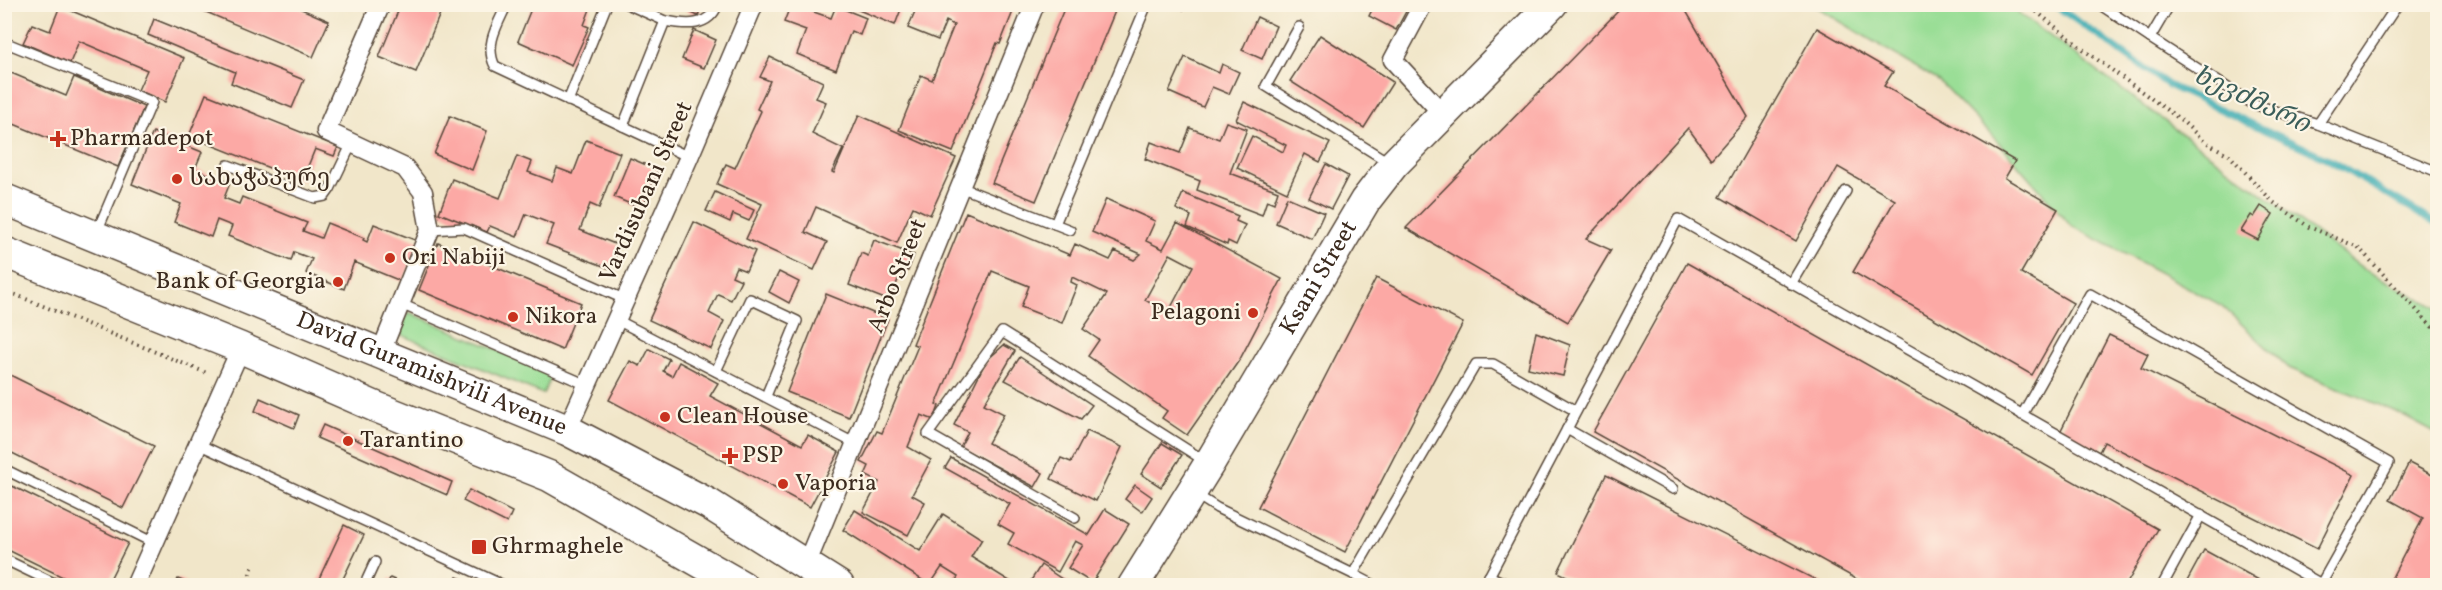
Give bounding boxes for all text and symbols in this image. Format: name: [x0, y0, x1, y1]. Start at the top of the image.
water label: ხევძმარი: [2187, 57, 2316, 143]
street label: Vardisubani Street: [592, 96, 702, 288]
place label: Pharmadepot: [70, 122, 213, 156]
marker: Pharmadepot: [51, 132, 65, 146]
place label: სახაჭაპურე: [189, 162, 330, 196]
marker: სახაჭაპურე: [170, 172, 184, 186]
street label: Arbo Street: [860, 214, 936, 338]
street label: Ksani Street: [1272, 214, 1367, 342]
place label: Ori Nabiji: [402, 241, 506, 275]
marker: Ori Nabiji: [383, 251, 397, 265]
place label: Bank of Georgia: [156, 265, 326, 299]
marker: Bank of Georgia: [331, 275, 345, 289]
place label: Pelagoni: [1150, 296, 1241, 330]
place label: Nikora: [525, 300, 598, 334]
street label: David Guramishvili Avenue: [291, 304, 572, 445]
marker: Pelagoni: [1246, 306, 1260, 320]
marker: Nikora: [506, 310, 520, 324]
place label: Clean House: [677, 400, 808, 434]
marker: Clean House: [658, 410, 672, 424]
place label: Tarantino: [360, 424, 464, 458]
marker: Tarantino: [341, 434, 355, 448]
place label: PSP: [742, 439, 783, 473]
marker: PSP: [723, 449, 737, 463]
place label: Vaporia: [795, 467, 877, 501]
marker: Vaporia: [776, 477, 790, 491]
place label: Ghrmaghele: [492, 530, 624, 564]
marker: Ghrmaghele: [470, 538, 488, 556]

